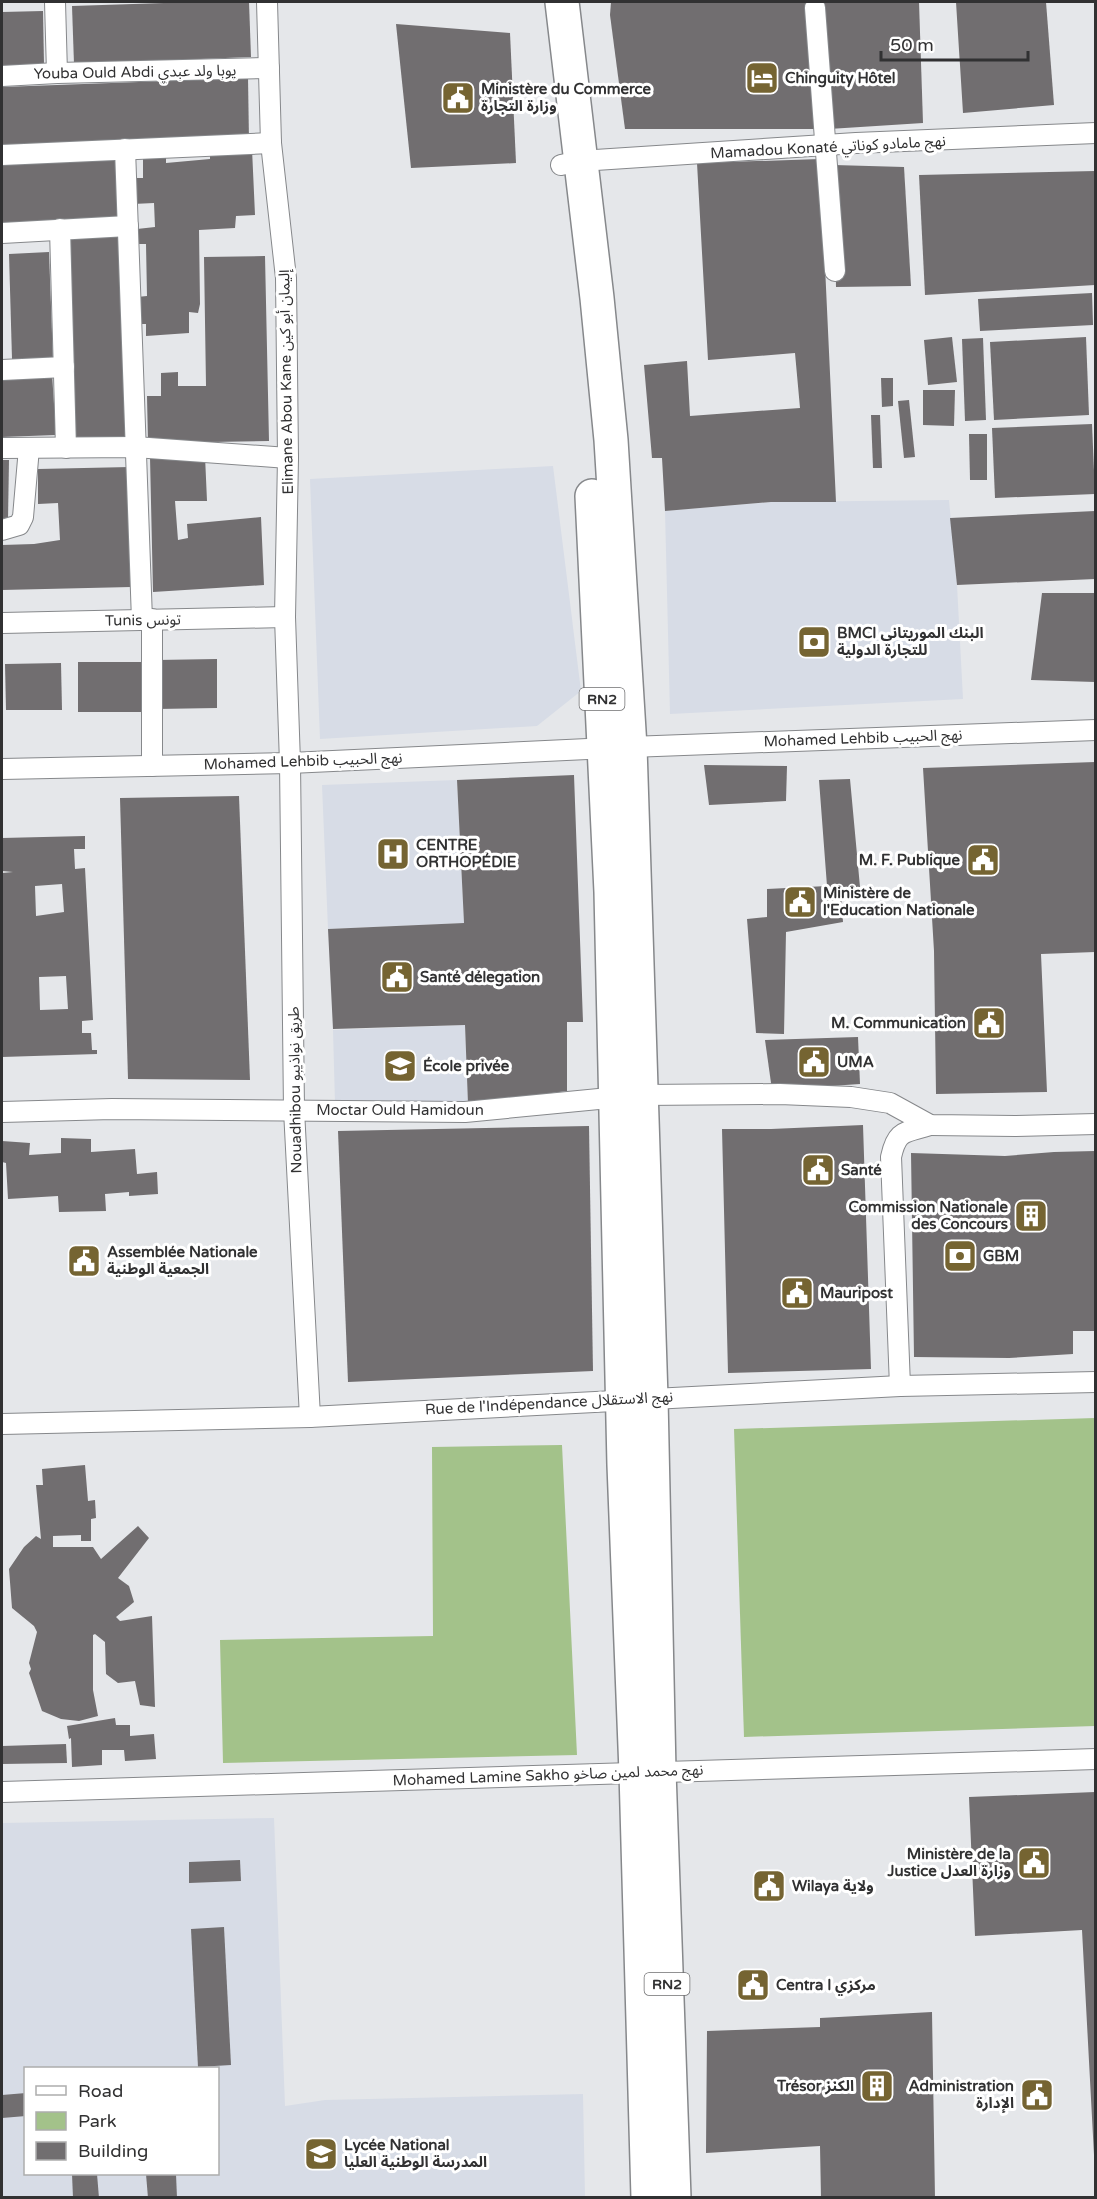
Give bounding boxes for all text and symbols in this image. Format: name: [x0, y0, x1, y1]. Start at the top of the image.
scale bar: [881, 24, 1028, 62]
text: 50 m: [890, 34, 934, 56]
hotel icon: Chinguity Hôtel: [744, 60, 780, 96]
street label: Youba Ould Abdi يوبا ولد عبدي: [33, 61, 237, 85]
place label: Chinguity Hôtel: [785, 69, 895, 88]
public building icon: Ministère du Commerce وزارة التجارة: [440, 80, 476, 116]
place label: Ministère du Commerce وزارة التجارة: [481, 80, 651, 115]
street label: Mamadou Konaté نهج مامادو كوناتي: [710, 132, 946, 165]
street label: Elimane Abou Kane إليمان أبو كين: [275, 269, 298, 495]
street label: Tunis تونس: [105, 610, 181, 630]
bank icon: BMCI البنك الموريتاني للتجارة الدولية: [796, 624, 832, 660]
place label: BMCI البنك الموريتاني للتجارة الدولية: [837, 624, 984, 659]
road number: RN2: [580, 688, 624, 710]
street label: Mohamed Lehbib نهج الحبيب: [763, 726, 963, 753]
street label: Mohamed Lehbib نهج الحبيب: [203, 749, 403, 776]
hospital icon: CENTRE ORTHOPÉDIE: [375, 836, 411, 872]
place label: CENTRE ORTHOPÉDIE: [416, 836, 517, 871]
public building icon: M. F. Publique: [965, 842, 1001, 878]
place label: M. F. Publique: [859, 851, 961, 870]
public building icon: Ministère de l'Education Nationale: [782, 884, 818, 920]
place label: Ministère de l'Education Nationale: [823, 884, 975, 919]
public building icon: Santé délegation: [379, 959, 415, 995]
place label: Santé délegation: [420, 968, 540, 987]
public building icon: M. Communication: [971, 1005, 1007, 1041]
street label: Nouadhibou طريق نواذيبو: [285, 1006, 306, 1174]
place label: M. Communication: [831, 1014, 966, 1032]
public building icon: UMA: [796, 1044, 832, 1080]
school or university icon: École privée: [382, 1048, 418, 1084]
place label: UMA: [837, 1053, 874, 1071]
place label: École privée: [423, 1056, 510, 1076]
street label: Moctar Ould Hamidoun: [316, 1101, 484, 1119]
public building icon: Santé: [800, 1152, 836, 1188]
place label: Santé: [841, 1161, 882, 1179]
place label: Commission Nationale des Concours: [848, 1198, 1009, 1233]
building icon: Commission Nationale des Concours: [1013, 1198, 1049, 1234]
bank icon: GBM: [942, 1238, 978, 1274]
public building icon: Assemblée Nationale الجمعية الوطنية: [66, 1243, 102, 1279]
place label: Assemblée Nationale الجمعية الوطنية: [107, 1243, 258, 1278]
place label: GBM: [983, 1247, 1019, 1265]
public building icon: Mauripost: [779, 1275, 815, 1311]
place label: Mauripost: [820, 1284, 893, 1303]
street label: Rue de l'Indépendance نهج الاستقلال: [424, 1388, 674, 1421]
street label: Mohamed Lamine Sakho نهج محمد لمين صاخو: [392, 1761, 704, 1792]
place label: Ministère de la Justice وزارة العدل: [887, 1845, 1011, 1880]
public building icon: Ministère de la Justice وزارة العدل: [1016, 1845, 1052, 1881]
public building icon: Wilaya ولاية: [751, 1868, 787, 1904]
place label: Wilaya ولاية: [792, 1877, 874, 1896]
public building icon: Centra l مركزي: [735, 1967, 771, 2003]
road number: RN2: [644, 1973, 690, 1995]
place label: Centra l مركزي: [776, 1976, 876, 1996]
legend: [24, 2067, 219, 2175]
building icon: Trésor الكنز: [859, 2068, 895, 2104]
place label: Trésor الكنز: [776, 2077, 854, 2095]
place label: Administration الإدارة: [909, 2077, 1014, 2113]
public building icon: Administration الإدارة: [1019, 2077, 1055, 2113]
text: Road: [78, 2080, 123, 2102]
text: Park: [78, 2110, 117, 2132]
school or university icon: Lycée National المدرسة الوطنية العليا: [303, 2136, 339, 2172]
place label: Lycée National المدرسة الوطنية العليا: [344, 2136, 487, 2171]
text: Building: [78, 2140, 148, 2162]

